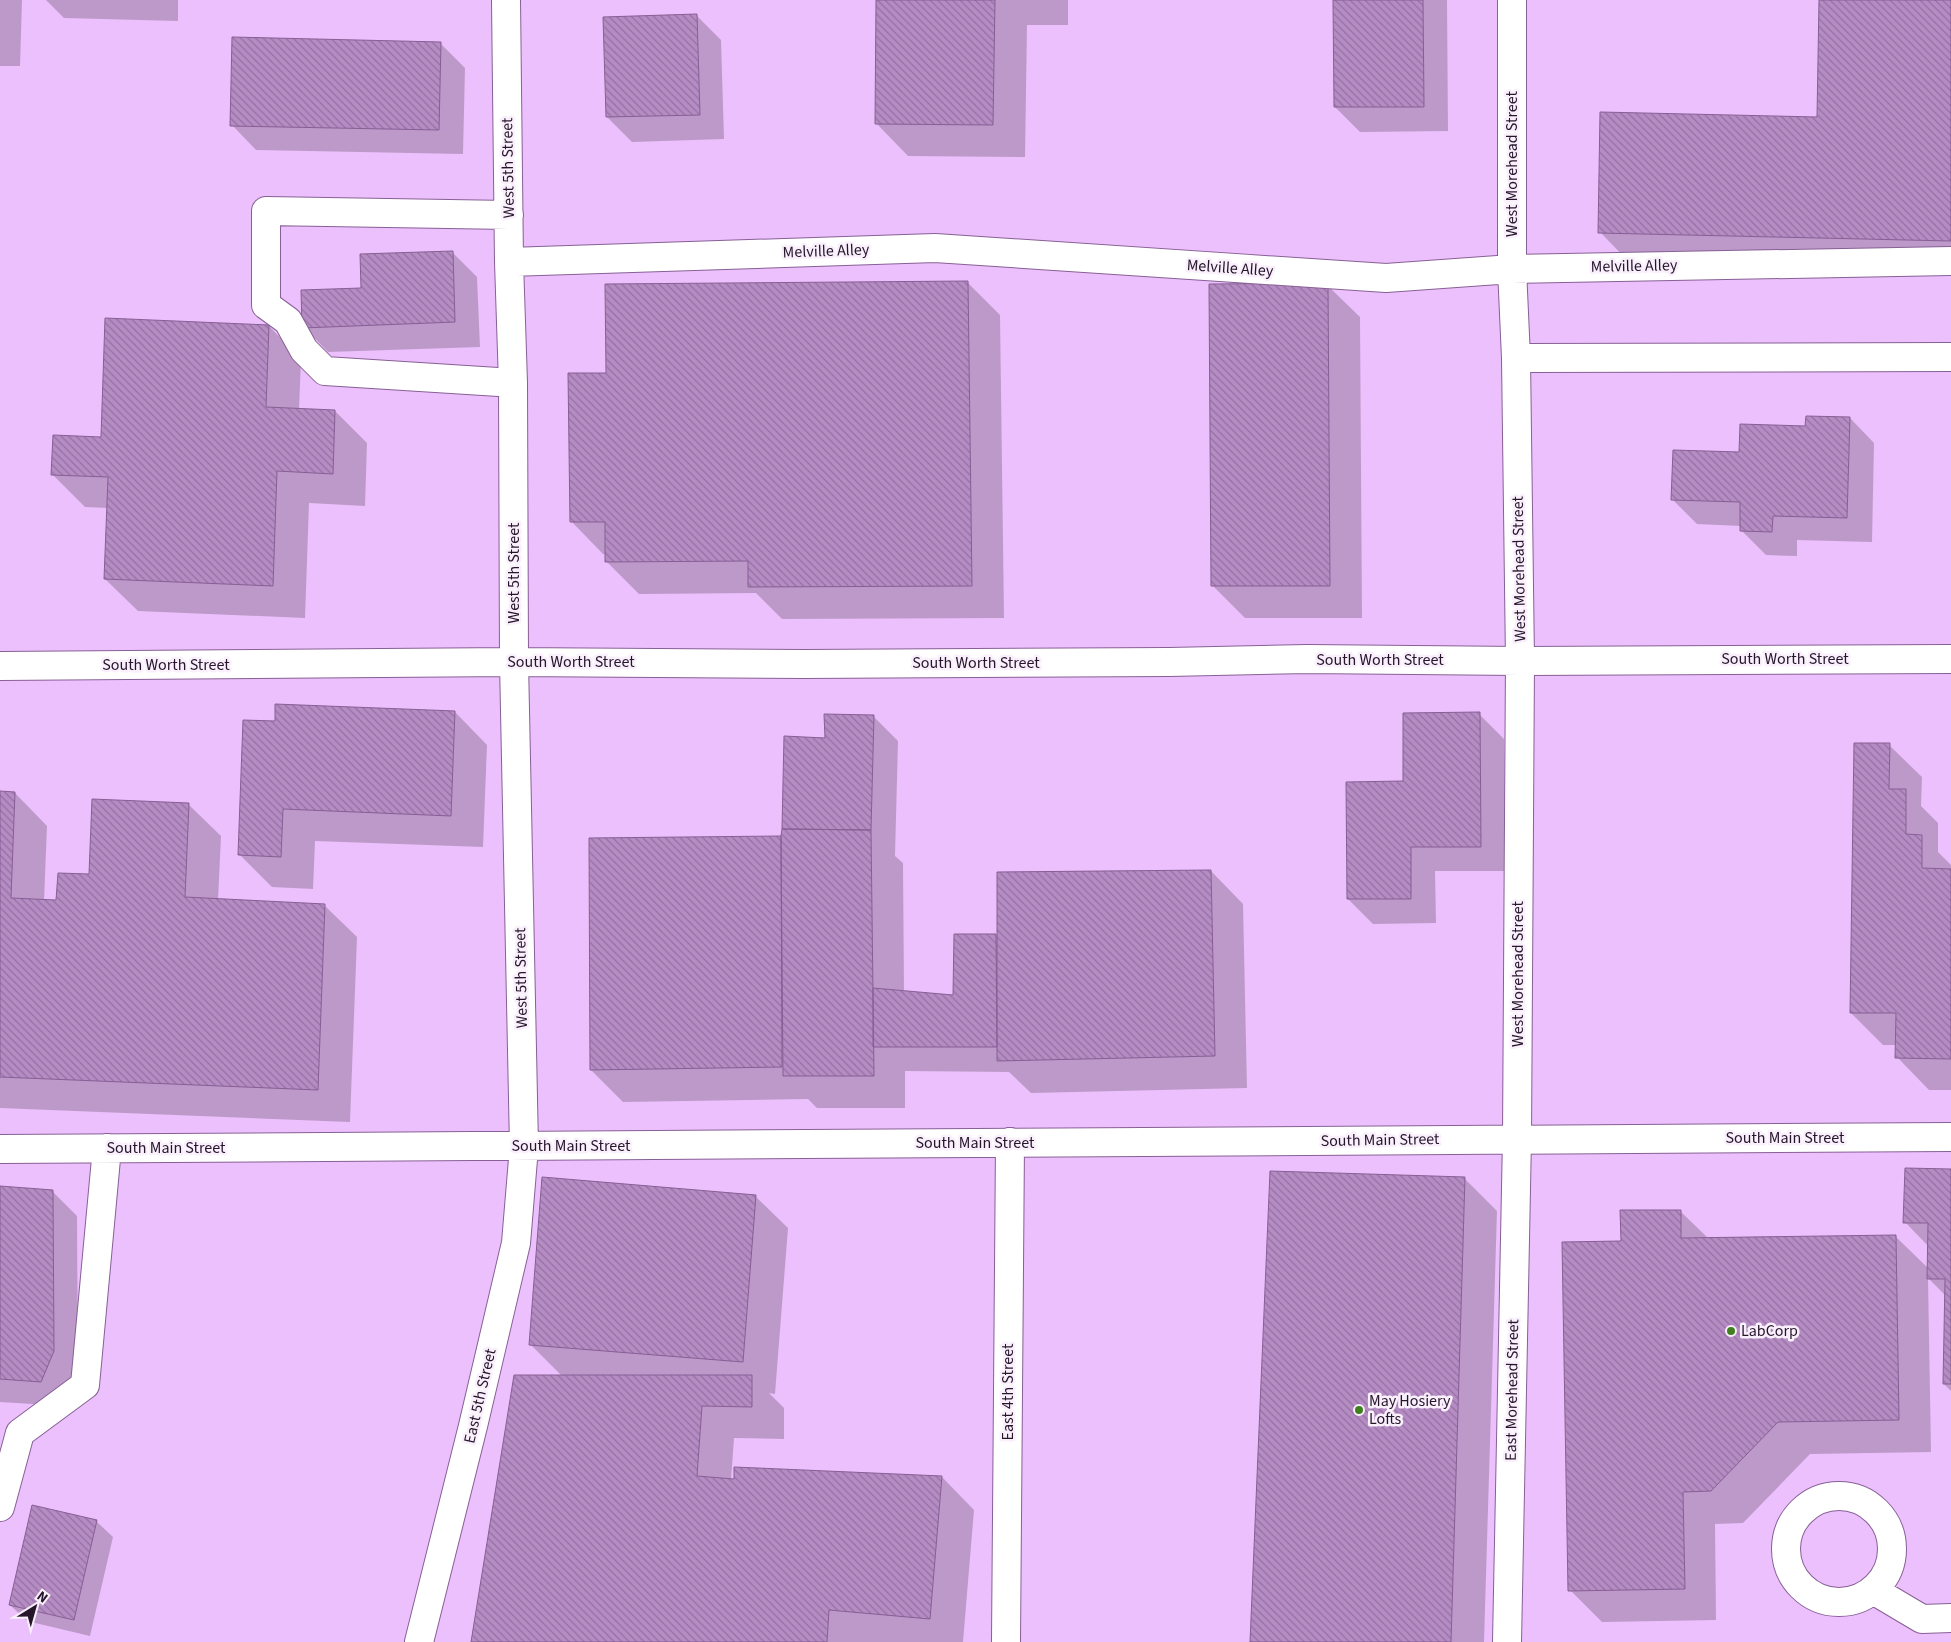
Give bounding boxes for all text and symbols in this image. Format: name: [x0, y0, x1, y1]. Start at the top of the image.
street label: West Morehead Street: [1501, 91, 1523, 237]
street label: West 5th Street: [496, 117, 520, 219]
street label: Melville Alley: [782, 238, 870, 264]
street label: Melville Alley: [1186, 254, 1275, 282]
street label: Melville Alley: [1590, 254, 1678, 278]
street label: West Morehead Street: [1507, 495, 1531, 642]
street label: West 5th Street: [503, 522, 525, 623]
street label: South Worth Street: [1721, 648, 1849, 670]
street label: South Worth Street: [1316, 649, 1444, 671]
street label: South Worth Street: [507, 651, 635, 673]
street label: South Worth Street: [912, 652, 1040, 674]
street label: South Worth Street: [102, 654, 230, 676]
street label: West Morehead Street: [1507, 901, 1529, 1047]
street label: West 5th Street: [509, 927, 533, 1029]
street label: South Main Street: [1726, 1127, 1845, 1149]
street label: South Main Street: [1320, 1128, 1440, 1152]
street label: South Main Street: [916, 1132, 1035, 1154]
street label: South Main Street: [512, 1135, 631, 1157]
street label: South Main Street: [107, 1137, 226, 1159]
street label: East Morehead Street: [1500, 1318, 1524, 1461]
place label: LabCorp: [1741, 1320, 1798, 1342]
marker: LabCorp: [1725, 1325, 1737, 1337]
street label: East 4th Street: [997, 1343, 1019, 1440]
street label: East 5th Street: [458, 1346, 502, 1446]
place label: May Hosiery Lofts: [1369, 1390, 1451, 1430]
marker: May Hosiery Lofts: [1353, 1404, 1365, 1416]
north arrow: [10, 1582, 60, 1632]
text: N: [32, 1587, 52, 1608]

